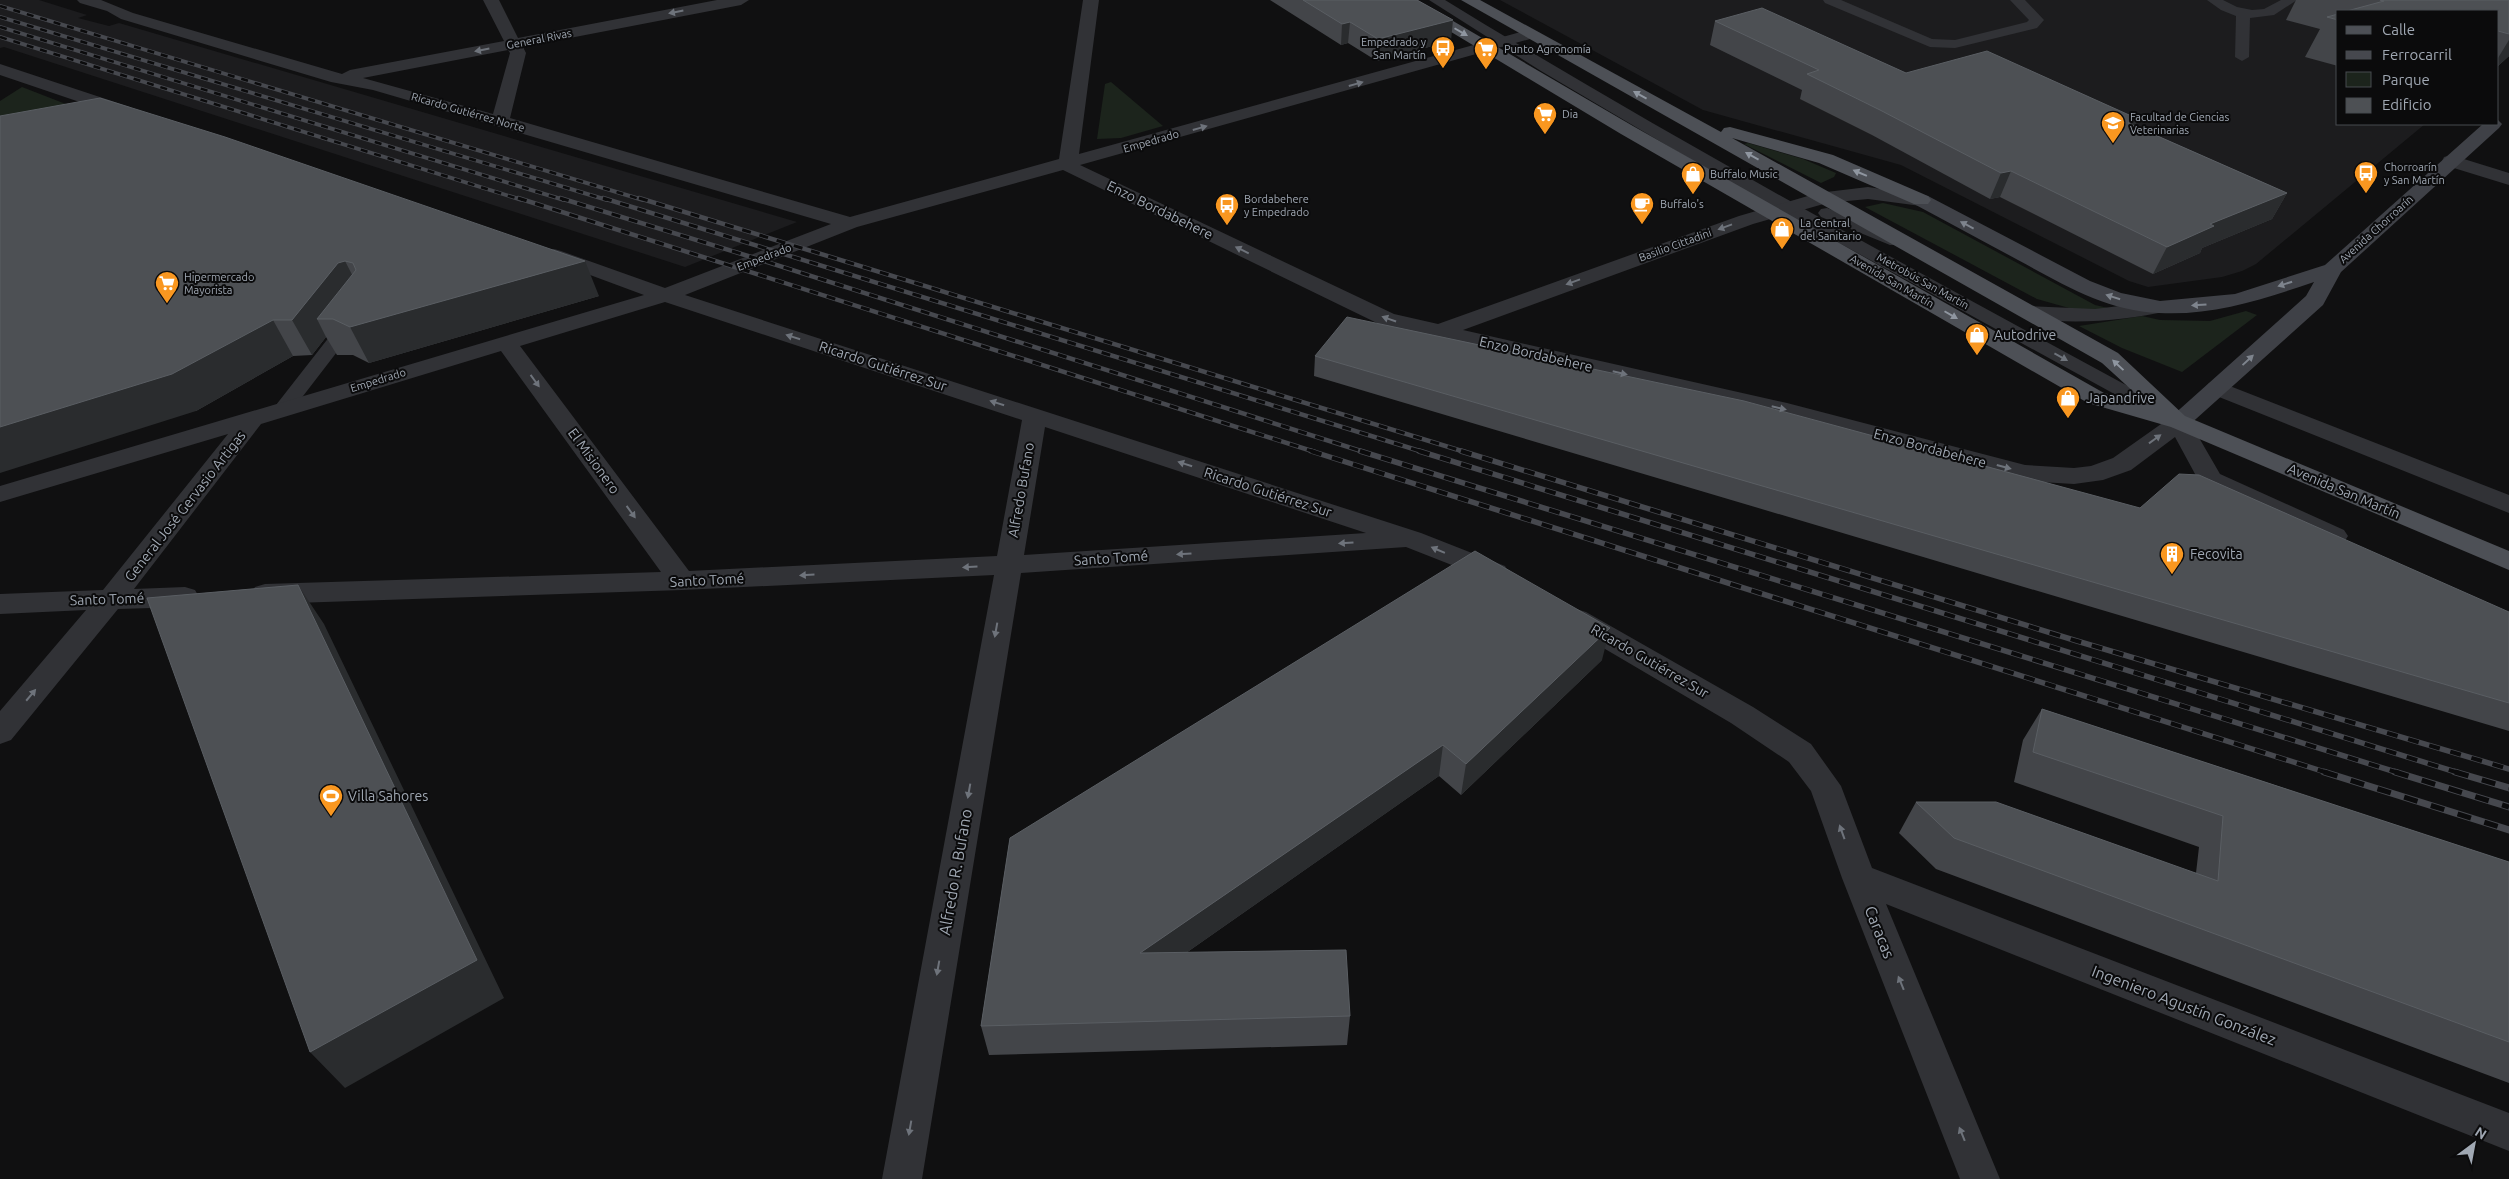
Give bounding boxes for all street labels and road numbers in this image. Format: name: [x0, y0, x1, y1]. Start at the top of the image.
street label: General Rivas: [505, 27, 573, 51]
street label: Ricardo Gutiérrez Norte: [410, 90, 526, 134]
street label: Empedrado: [1122, 127, 1180, 155]
street label: Enzo Bordabehere: [1104, 177, 1216, 243]
street label: Avenida Chorroarín: [2337, 193, 2415, 265]
street label: Basilio Cittadini: [1637, 226, 1713, 264]
street label: Empedrado: [735, 241, 793, 273]
street label: Metrobús San Martín: [1875, 251, 1971, 311]
street label: Avenida San Martín: [1848, 252, 1936, 310]
street label: Enzo Bordabehere: [1478, 333, 1594, 375]
street label: Ricardo Gutiérrez Sur: [817, 338, 949, 394]
street label: Empedrado: [349, 366, 407, 394]
street label: El Misionero: [565, 425, 623, 497]
street label: Enzo Bordabehere: [1872, 425, 1988, 471]
street label: General José Gervasio Artigas: [121, 428, 249, 584]
street label: Alfredo Bufano: [1005, 441, 1037, 539]
street label: Avenida San Martín: [2285, 460, 2403, 522]
street label: Ricardo Gutiérrez Sur: [1202, 464, 1334, 520]
street label: Santo Tomé: [1073, 547, 1149, 569]
street label: Santo Tomé: [669, 570, 745, 590]
street label: Santo Tomé: [69, 590, 145, 608]
street label: Ricardo Gutiérrez Sur: [1588, 621, 1712, 702]
street label: Alfredo R. Bufano: [935, 807, 975, 937]
street label: Caracas: [1861, 903, 1899, 961]
street label: Ingeniero Agustín González: [2089, 962, 2279, 1048]

